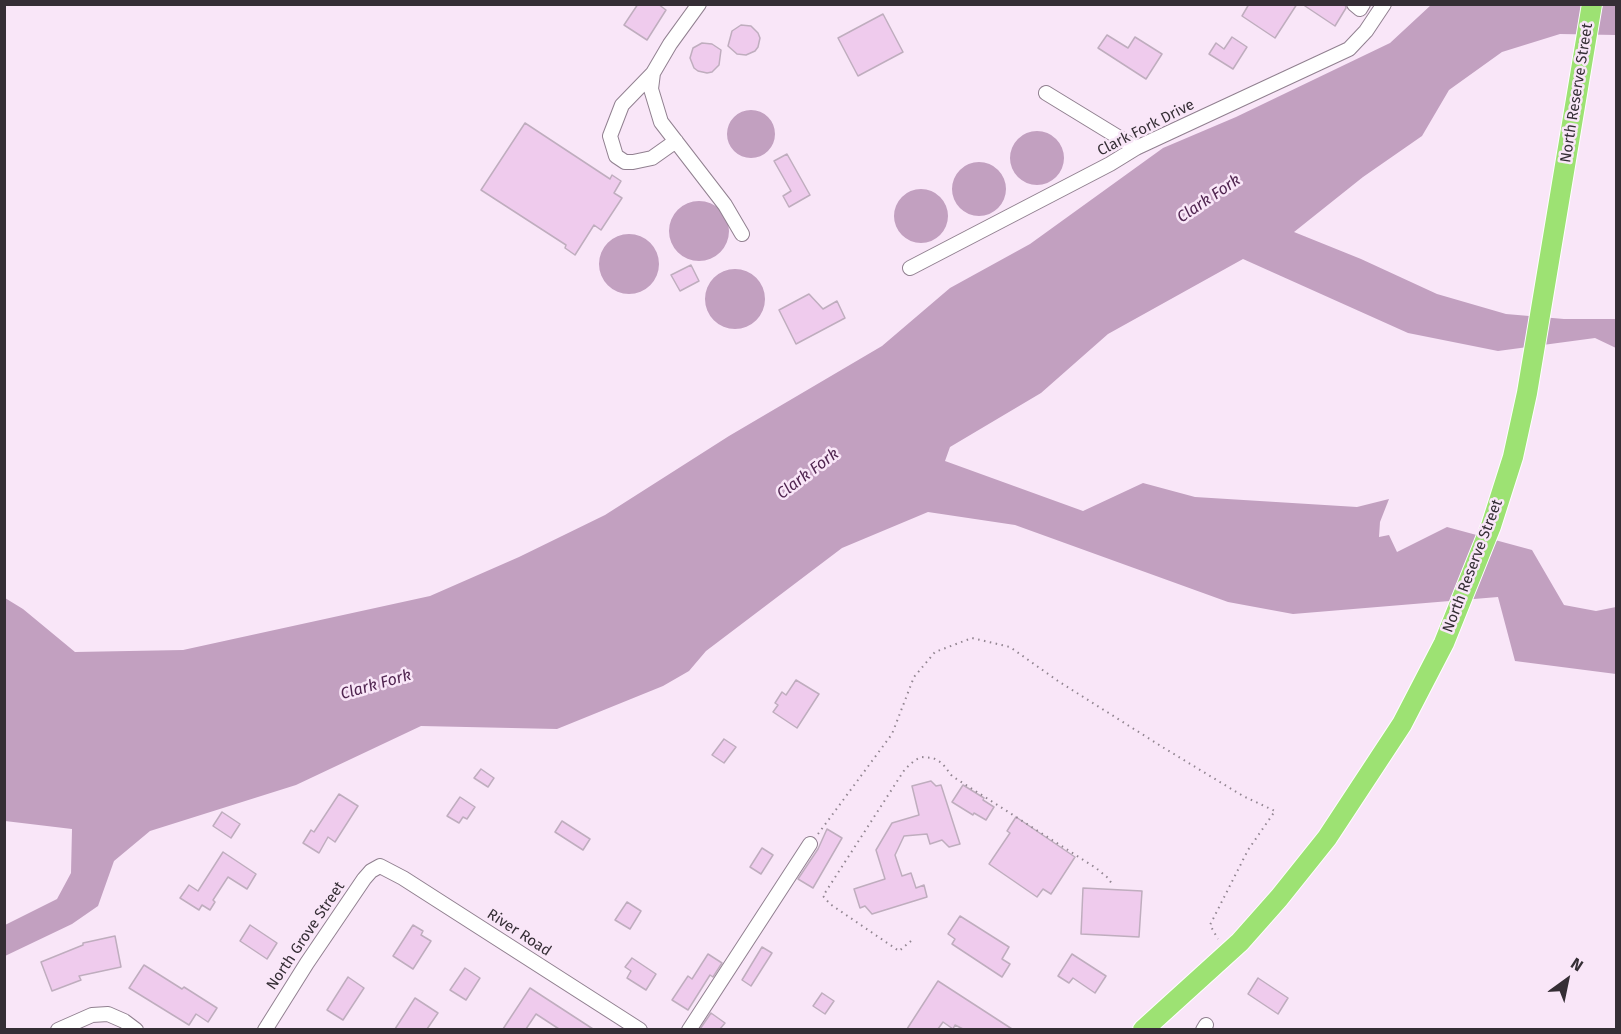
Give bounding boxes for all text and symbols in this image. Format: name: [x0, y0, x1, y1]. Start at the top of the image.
street label: North Reserve Street: [1557, 22, 1597, 164]
street label: Clark Fork Drive: [1095, 96, 1197, 160]
water label: Clark Fork: [1174, 171, 1244, 227]
water label: Clark Fork: [773, 444, 843, 504]
street label: North Reserve Street: [1439, 497, 1507, 635]
water label: Clark Fork: [338, 666, 414, 704]
street label: North Grove Street: [263, 878, 349, 994]
street label: River Road: [483, 906, 555, 960]
north arrow: [1537, 950, 1597, 1010]
text: N: [1567, 954, 1587, 975]

